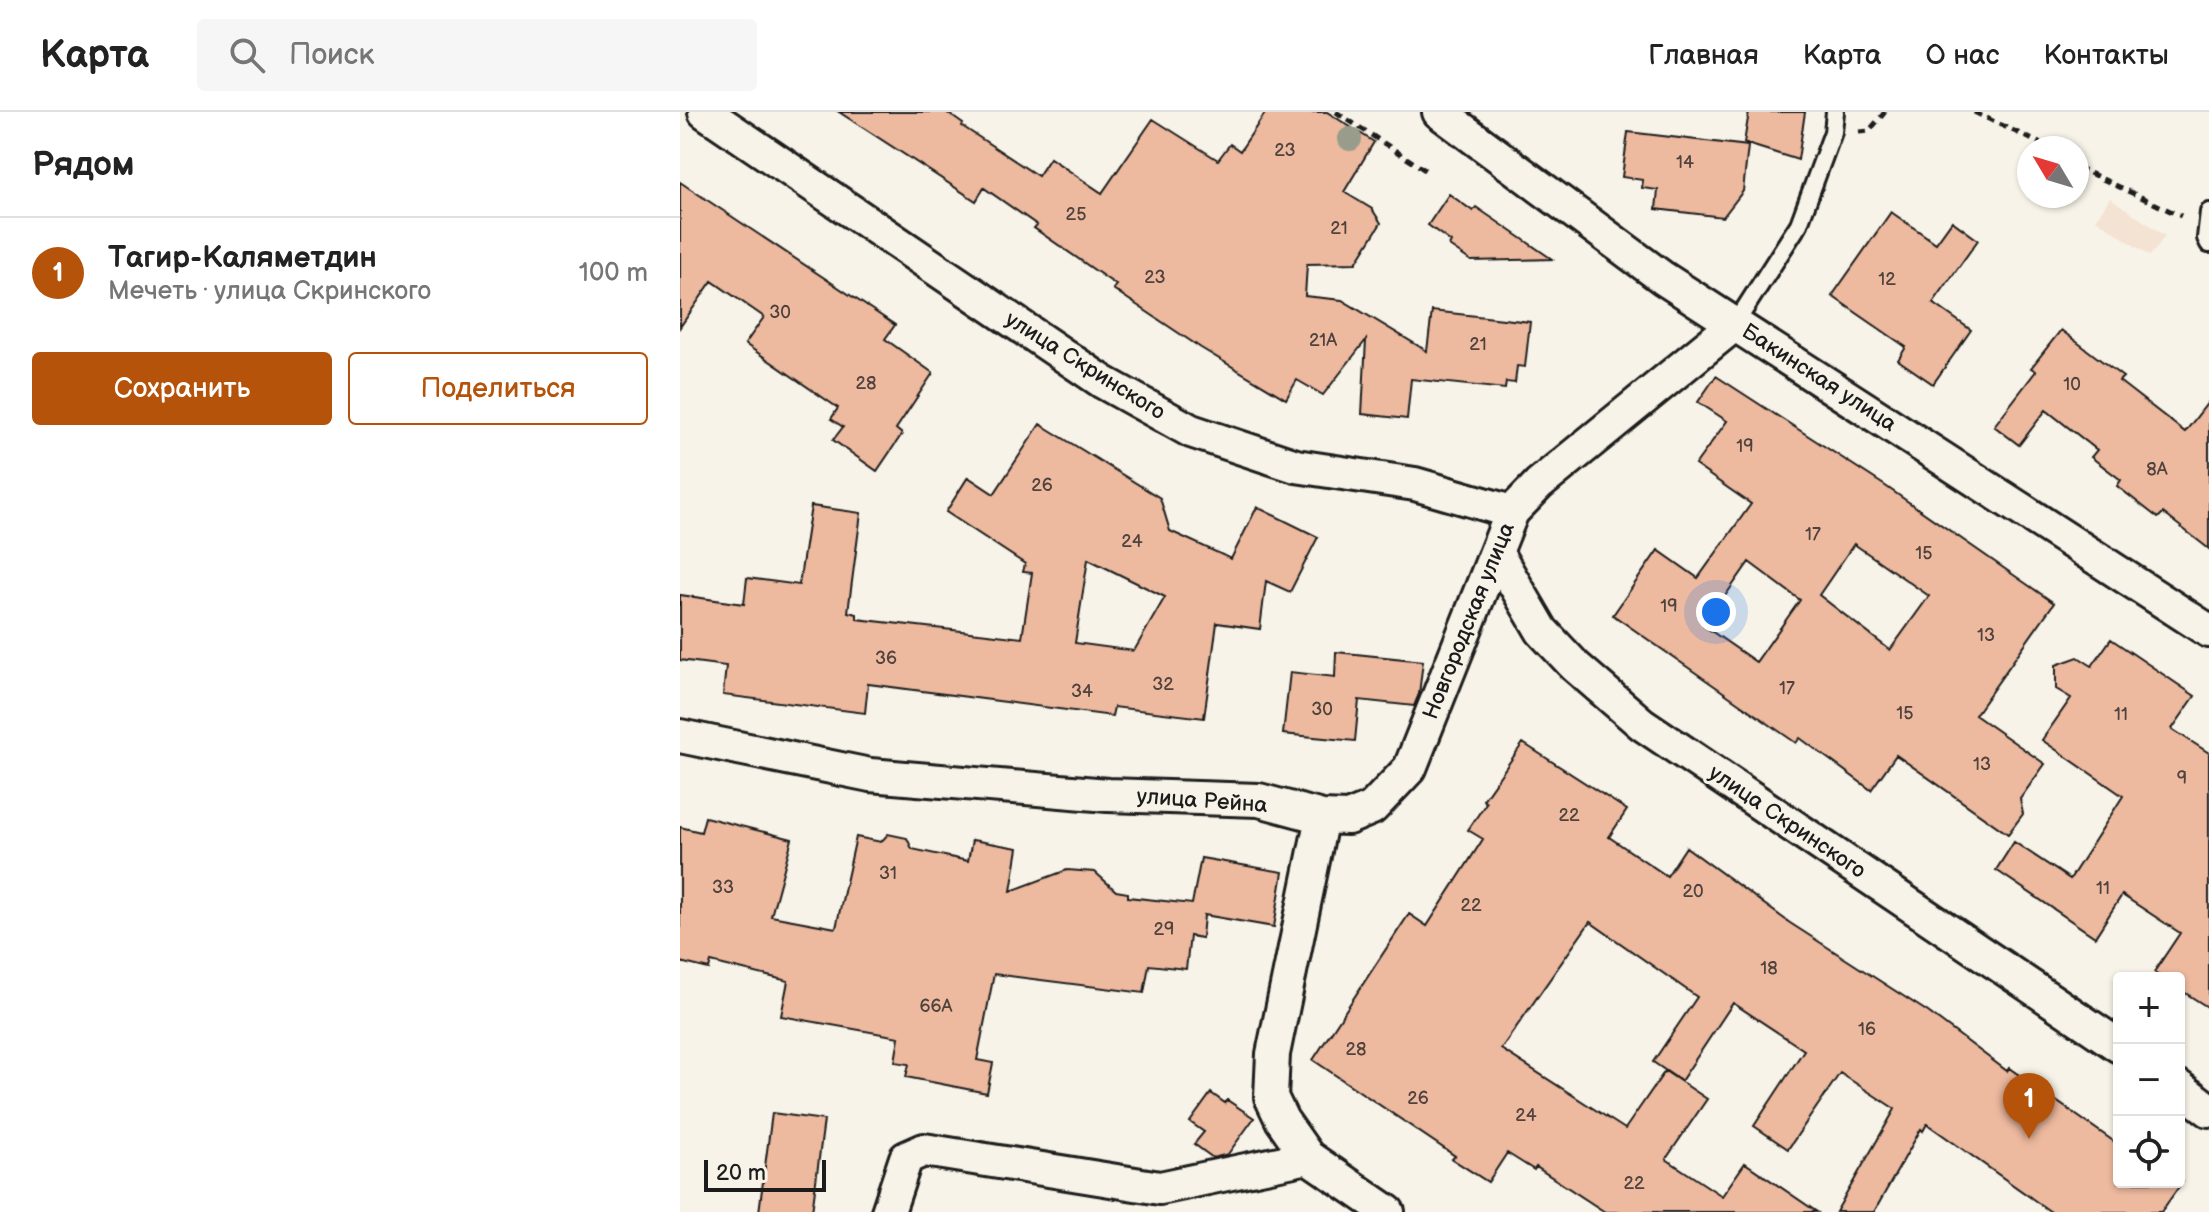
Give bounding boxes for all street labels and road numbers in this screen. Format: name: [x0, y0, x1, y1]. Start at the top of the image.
street label: улица Скринского: [1000, 306, 1170, 426]
street label: Бакинская улица: [1737, 318, 1901, 438]
street label: Новгородская улица: [1417, 519, 1521, 723]
street label: улица Скринского: [1703, 759, 1871, 885]
street label: улица Рейна: [1136, 783, 1268, 819]

